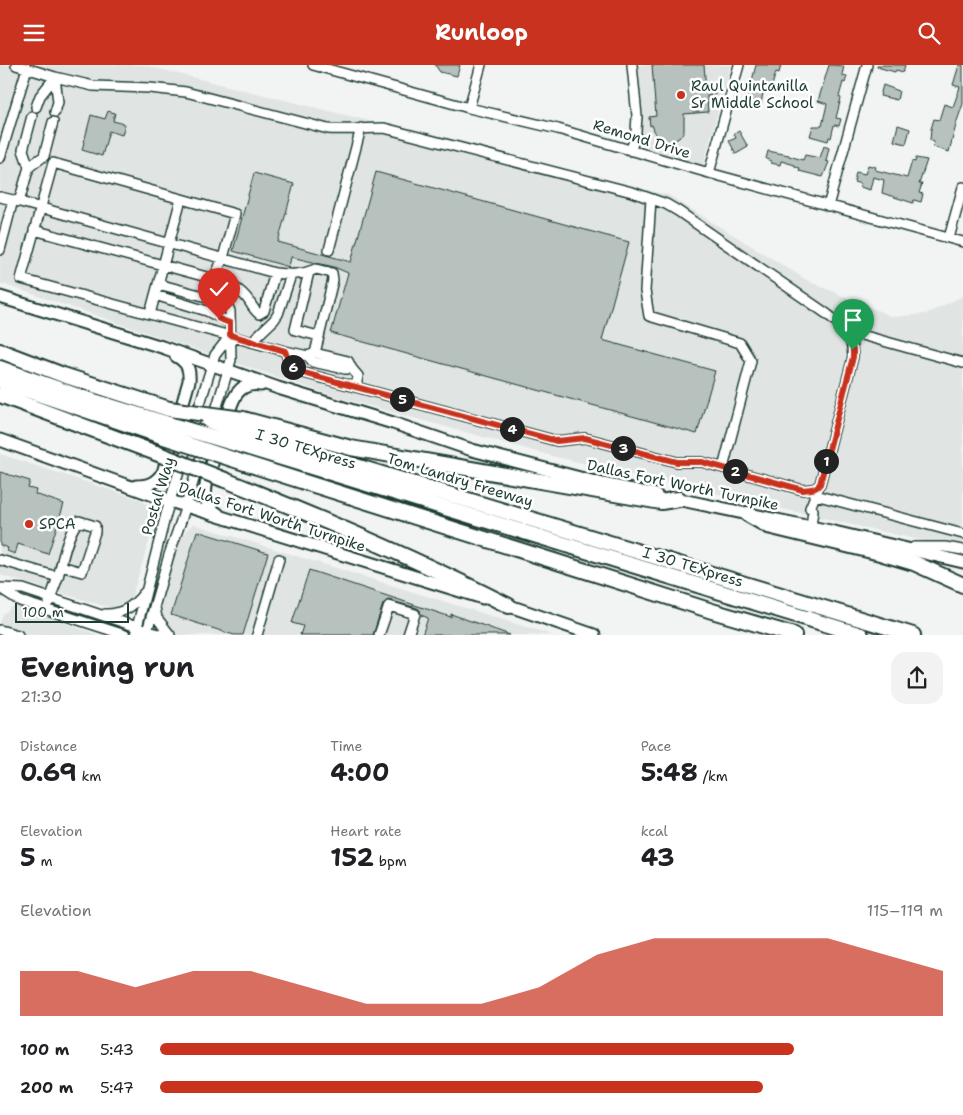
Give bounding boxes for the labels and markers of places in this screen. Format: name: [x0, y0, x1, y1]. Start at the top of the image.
place label: Raul Quintanilla Sr Middle School: [691, 76, 814, 113]
marker: Raul Quintanilla Sr Middle School: [675, 89, 687, 101]
pin: [198, 268, 240, 319]
pin: [832, 299, 874, 350]
pin: 6: [280, 355, 306, 379]
pin: 5: [390, 387, 414, 411]
pin: 4: [500, 417, 524, 441]
pin: 3: [610, 435, 636, 461]
pin: 1: [814, 449, 838, 473]
pin: 2: [722, 459, 748, 483]
place label: SPCA: [39, 514, 76, 534]
marker: SPCA: [23, 518, 35, 530]

